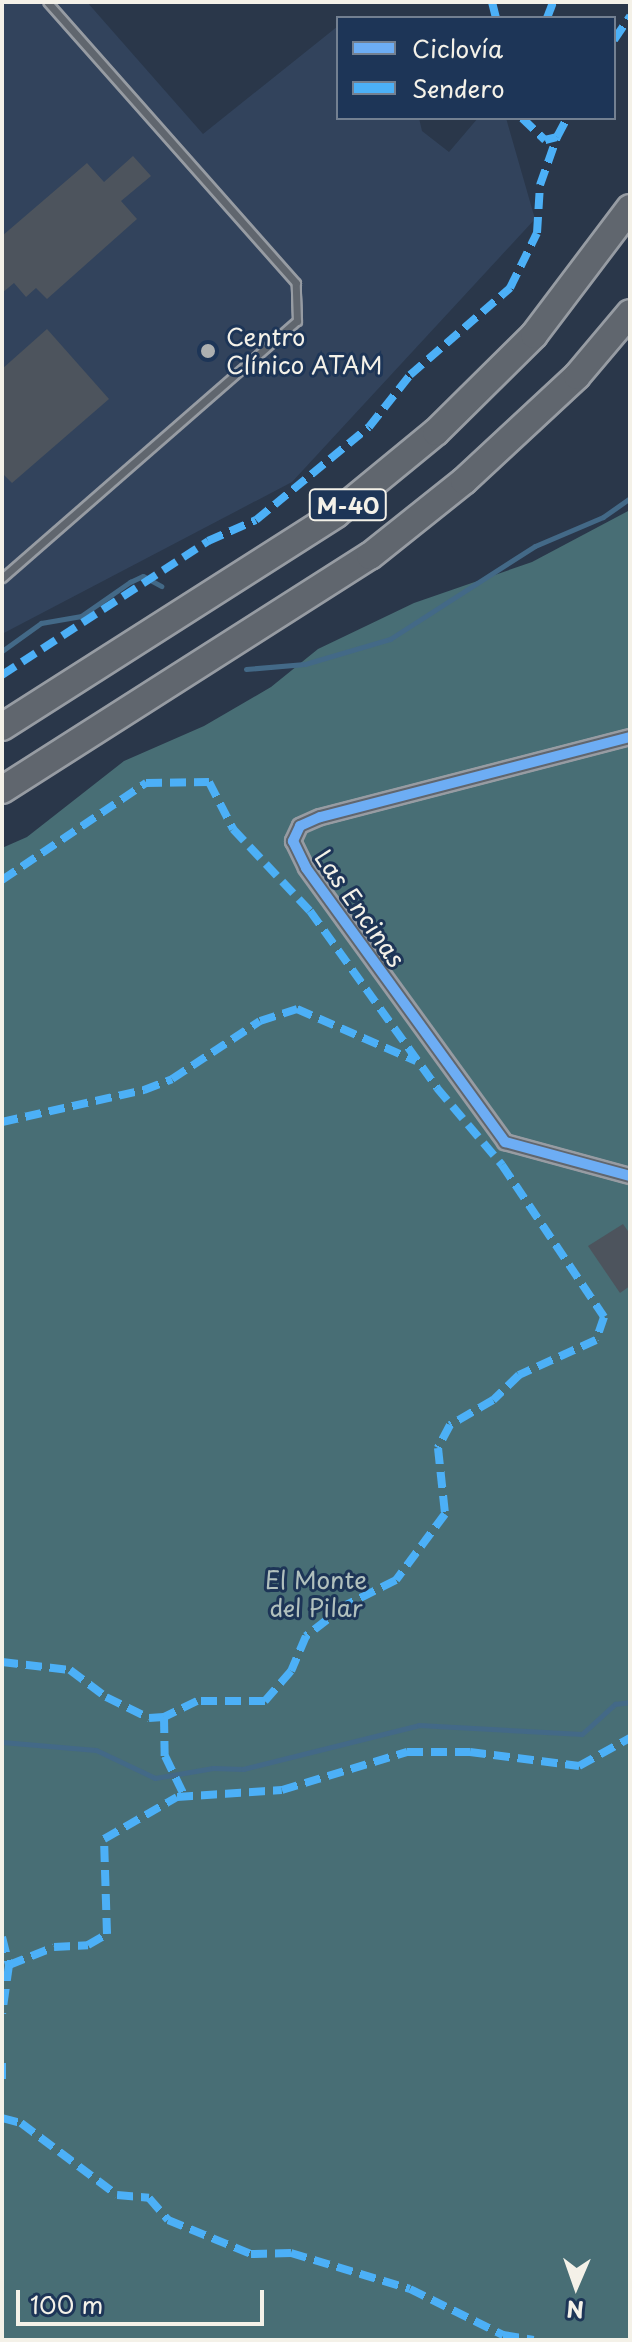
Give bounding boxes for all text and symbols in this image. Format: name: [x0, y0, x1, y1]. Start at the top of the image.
legend: [336, 16, 616, 120]
text: Ciclovía: [412, 30, 503, 66]
text: Sendero: [412, 70, 504, 106]
place label: Centro Clínico ATAM: [226, 323, 383, 379]
marker: Centro Clínico ATAM: [197, 340, 219, 362]
road number: M-40: [308, 487, 388, 523]
street label: Las Encinas: [309, 844, 411, 972]
park label: El Monte del Pilar: [265, 1566, 367, 1622]
north arrow: [536, 2246, 616, 2326]
scale bar: [20, 2274, 268, 2324]
text: 100 m: [30, 2286, 103, 2322]
text: N: [566, 2294, 584, 2327]

